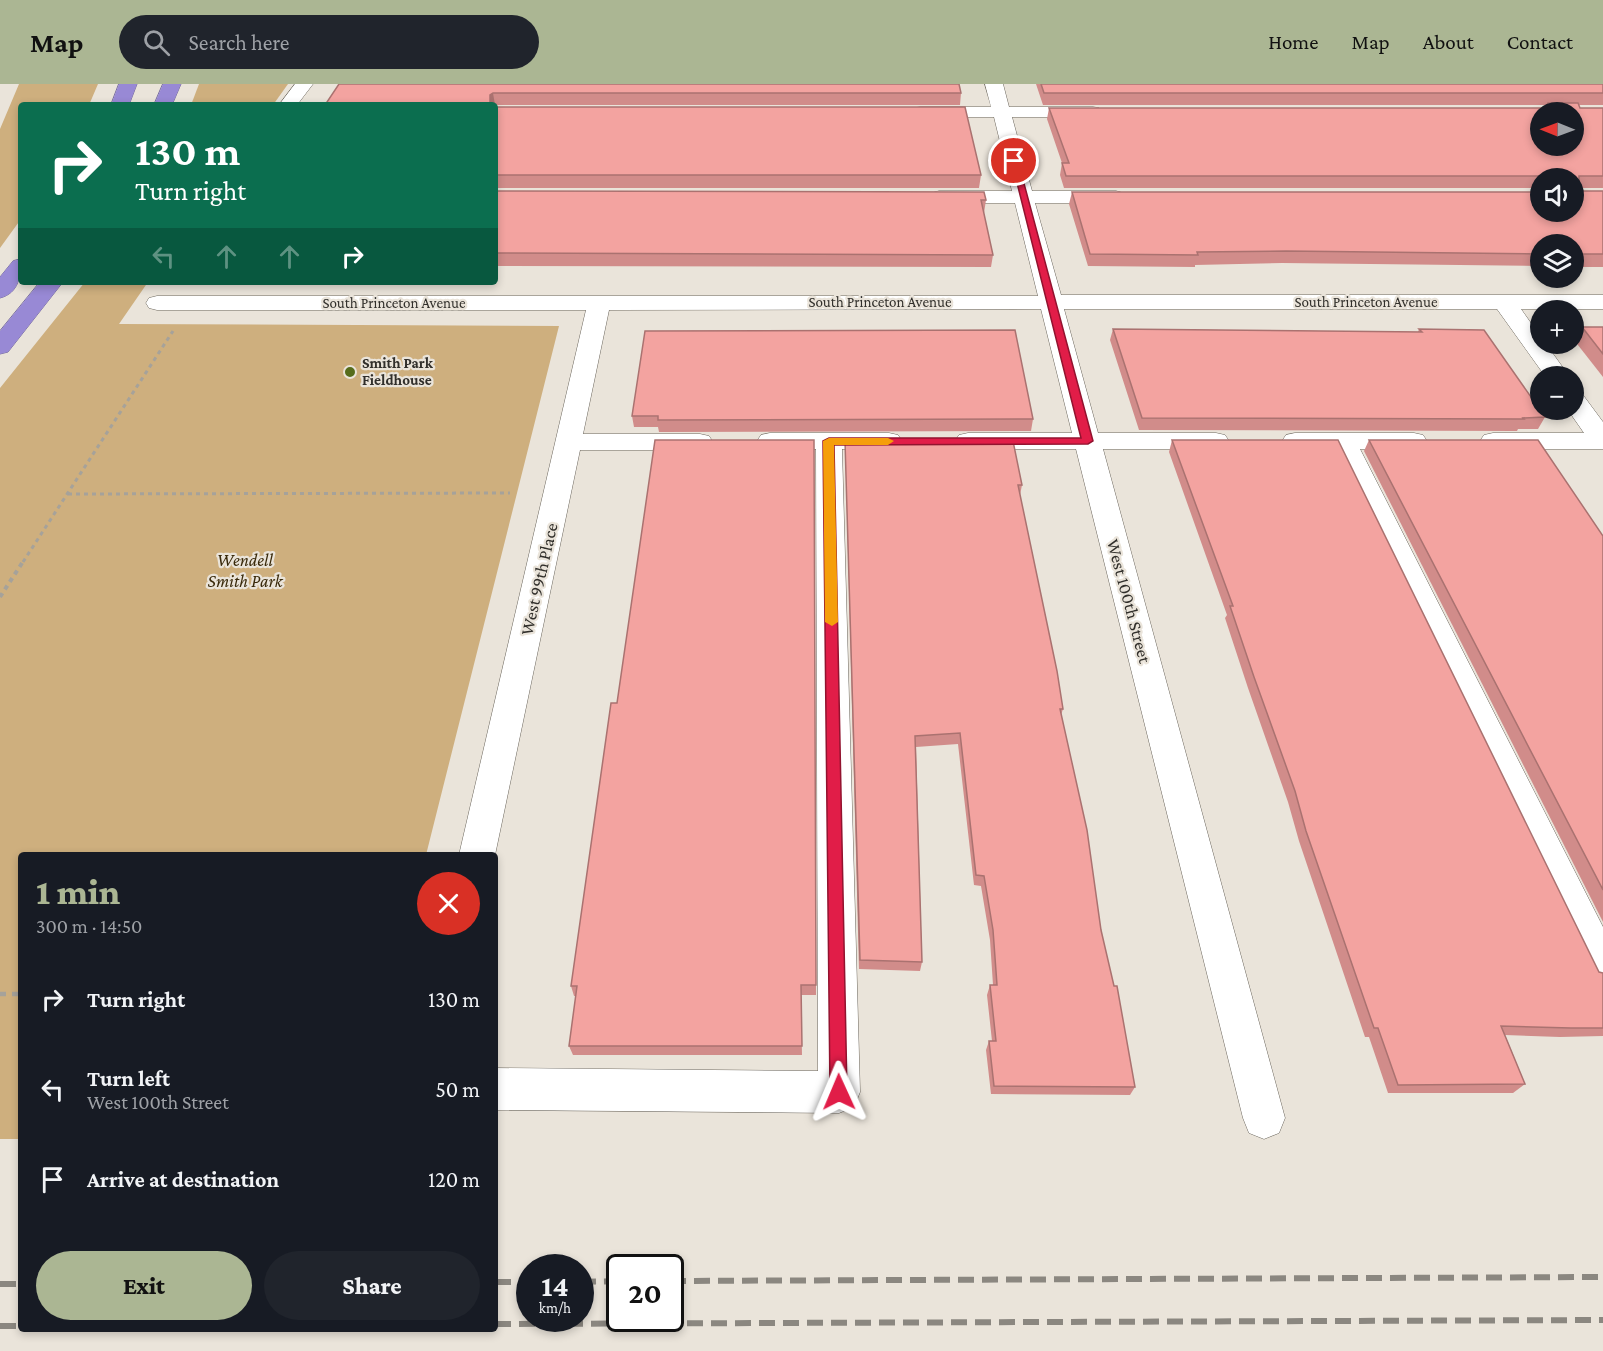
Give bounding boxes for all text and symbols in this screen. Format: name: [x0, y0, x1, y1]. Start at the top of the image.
search box: [119, 15, 539, 69]
icon: search: [140, 26, 173, 59]
text: Map: [30, 27, 83, 58]
text: Search here: [188, 30, 289, 55]
text: Home: [1268, 30, 1318, 54]
text: Map: [1351, 30, 1390, 54]
text: About: [1423, 30, 1474, 54]
text: Contact: [1507, 30, 1573, 54]
north arrow: [1530, 102, 1584, 156]
map controls: [1530, 102, 1584, 420]
icon: right: [36, 126, 114, 204]
text: 130 m: [135, 127, 240, 174]
pin: [988, 135, 1039, 186]
icon: arrive: [997, 144, 1030, 177]
button: sound: [1530, 168, 1584, 222]
text: Turn right: [135, 176, 246, 206]
button: layers: [1530, 234, 1584, 288]
icon: left: [147, 240, 180, 273]
icon: ahead: [210, 240, 243, 273]
icon: ahead: [273, 240, 306, 273]
icon: right: [336, 240, 369, 273]
street label: South Princeton Avenue: [808, 294, 952, 310]
street label: South Princeton Avenue: [1294, 294, 1438, 310]
street label: South Princeton Avenue: [322, 295, 466, 311]
button: +: [1530, 300, 1584, 354]
place label: Smith Park Fieldhouse: [362, 355, 434, 388]
marker: Smith Park Fieldhouse: [343, 365, 357, 379]
button: −: [1530, 366, 1584, 420]
street label: West 99th Place: [516, 521, 562, 637]
street label: West 100th Street: [1103, 537, 1155, 666]
park label: Wendell Smith Park: [207, 550, 284, 591]
text: 1 min: [36, 872, 120, 912]
button: close: [417, 872, 480, 935]
text: 300 m · 14:50: [36, 915, 142, 937]
icon: right: [36, 983, 69, 1016]
text: Turn right: [87, 987, 185, 1012]
text: 130 m: [428, 987, 480, 1012]
position arrow: [807, 1060, 871, 1124]
text: Turn left: [87, 1066, 170, 1091]
icon: left: [36, 1073, 69, 1106]
text: 50 m: [435, 1077, 480, 1102]
text: West 100th Street: [87, 1091, 229, 1113]
icon: arrive: [36, 1163, 69, 1196]
text: Arrive at destination: [87, 1167, 279, 1192]
text: 120 m: [428, 1167, 480, 1192]
button: Exit: [36, 1251, 252, 1320]
button: Share: [264, 1251, 480, 1320]
speed limit sign: 20: [606, 1254, 684, 1332]
text: 14: [541, 1269, 569, 1302]
text: km/h: [539, 1300, 571, 1316]

